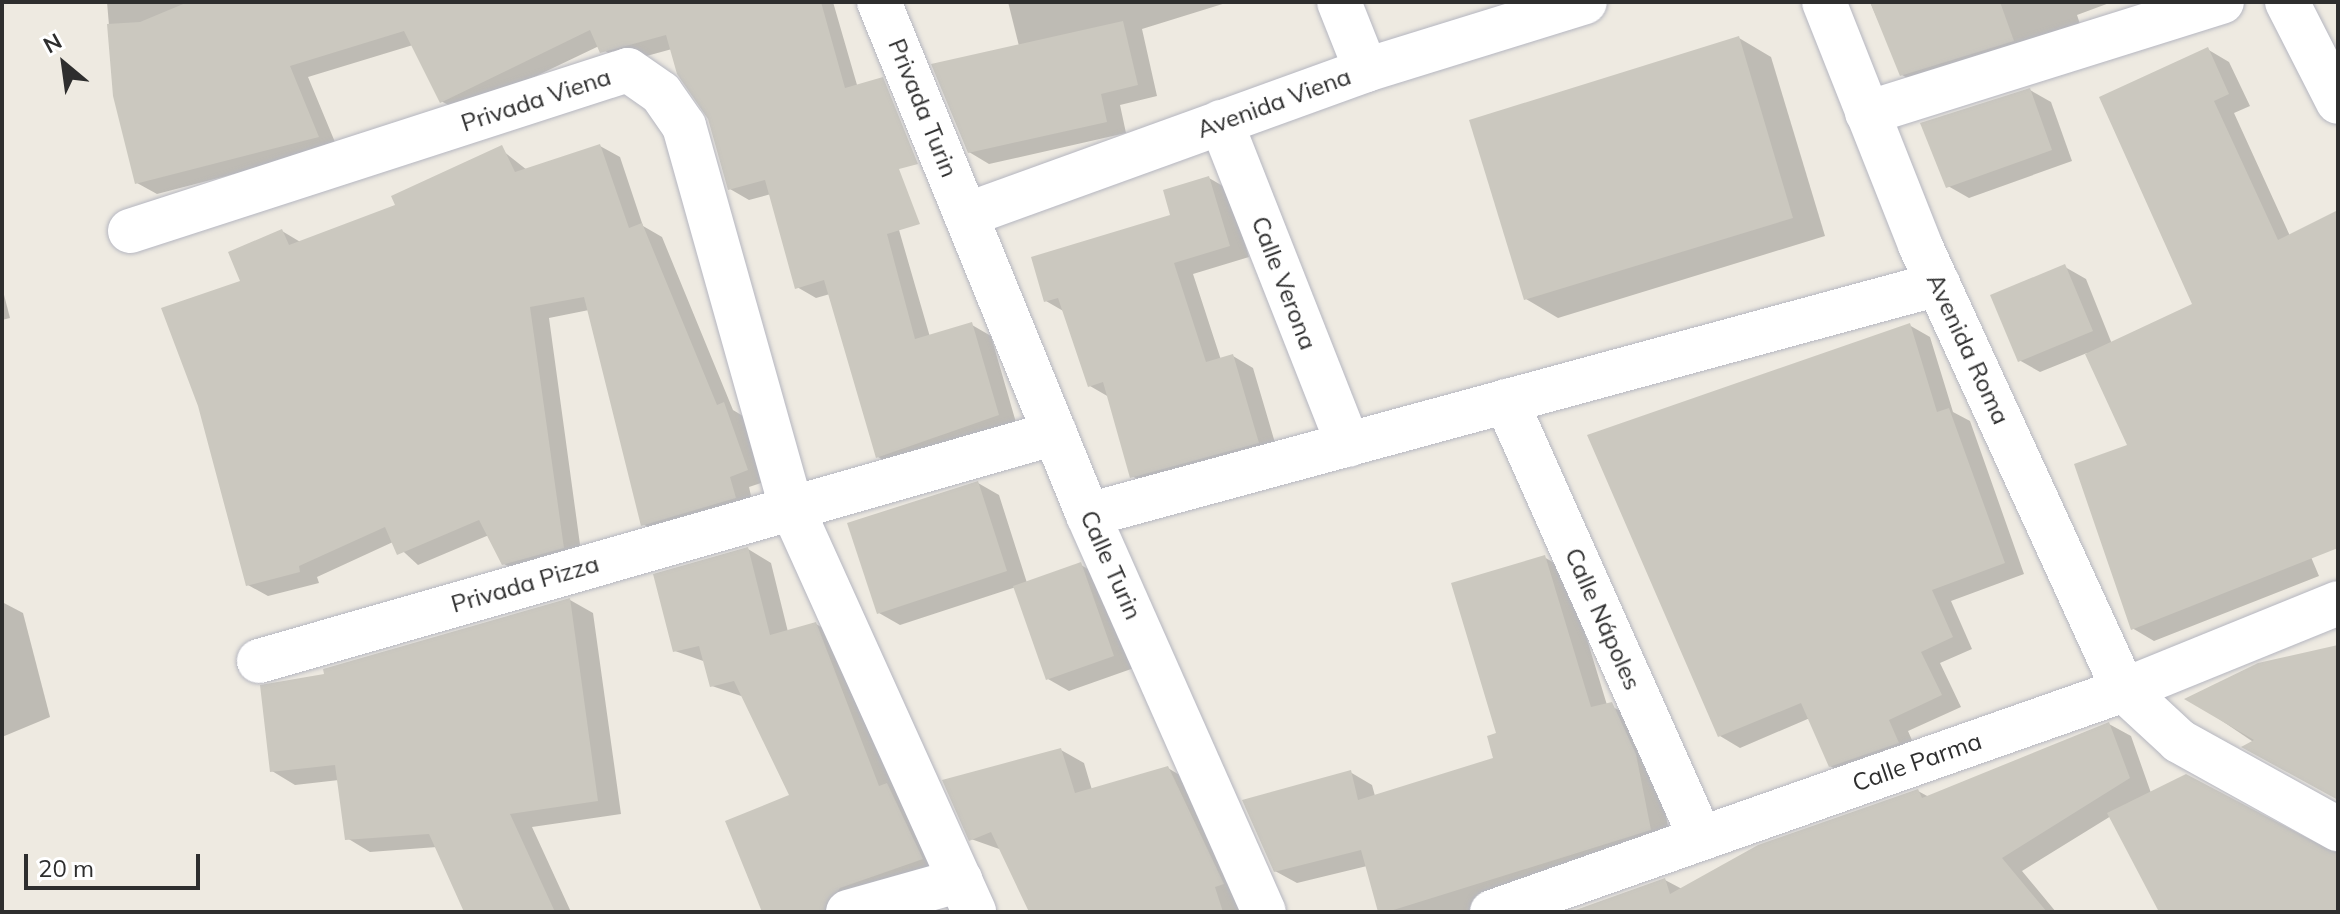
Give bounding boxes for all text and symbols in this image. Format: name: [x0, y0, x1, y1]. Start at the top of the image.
north arrow: [24, 24, 104, 104]
text: N: [38, 27, 66, 59]
street label: Privada Turin: [882, 35, 964, 181]
street label: Privada Viena: [457, 62, 615, 138]
street label: Avenida Viena: [1193, 62, 1355, 144]
street label: Calle Verona: [1245, 212, 1323, 354]
street label: Avenida Roma: [1921, 269, 2015, 429]
street label: Calle Turin: [1074, 506, 1148, 624]
street label: Calle Nápoles: [1559, 544, 1647, 694]
street label: Privada Pizza: [448, 549, 602, 619]
street label: Calle Parma: [1849, 726, 1985, 798]
scale bar: [28, 838, 204, 888]
text: 20 m: [38, 853, 94, 883]

